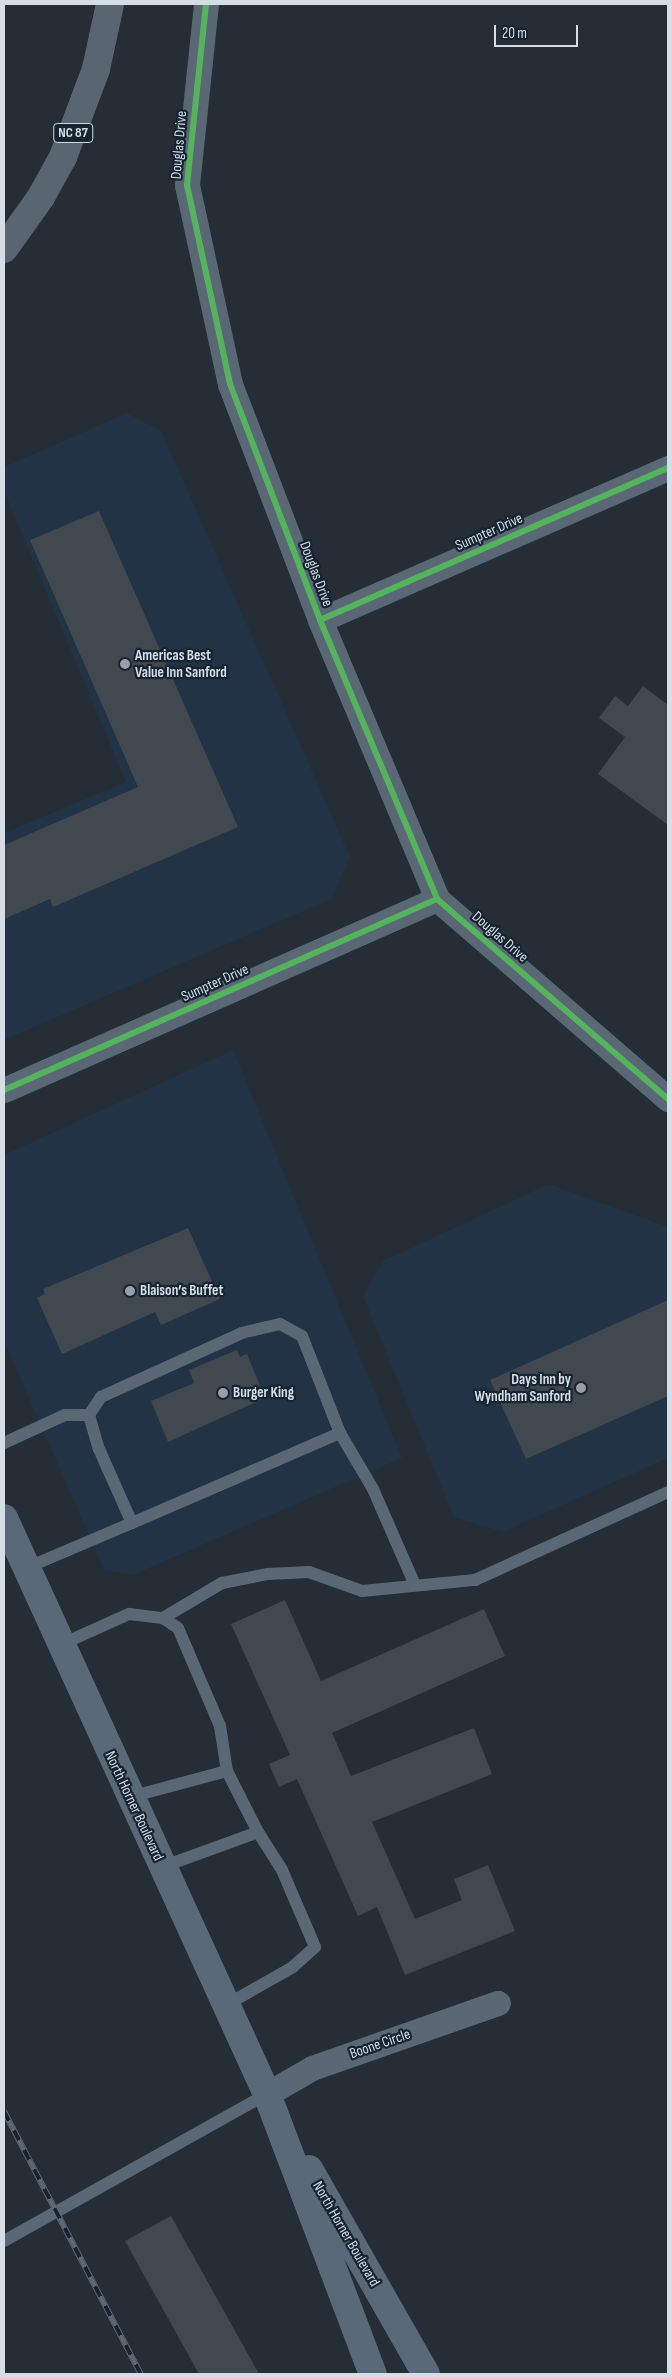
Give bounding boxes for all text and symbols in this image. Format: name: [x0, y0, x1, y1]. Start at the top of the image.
scale bar: [497, 15, 581, 47]
text: 20 m: [502, 24, 527, 43]
street label: Douglas Drive: [167, 110, 191, 180]
road number: NC 87: [53, 122, 93, 144]
street label: Sumpter Drive: [452, 509, 526, 555]
street label: Douglas Drive: [295, 539, 337, 609]
place label: Americas Best Value Inn Sanford: [135, 646, 227, 681]
marker: Americas Best Value Inn Sanford: [119, 658, 131, 670]
street label: Douglas Drive: [468, 908, 532, 966]
street label: Sumpter Drive: [178, 960, 252, 1006]
place label: Blaison’s Buffet: [140, 1282, 223, 1300]
marker: Blaison’s Buffet: [124, 1285, 136, 1297]
place label: Days Inn by Wyndham Sanford: [474, 1370, 571, 1405]
marker: Days Inn by Wyndham Sanford: [575, 1382, 587, 1394]
place label: Burger King: [233, 1384, 294, 1402]
marker: Burger King: [217, 1387, 229, 1399]
street label: North Horner Boulevard: [101, 1748, 167, 1864]
street label: Boone Circle: [347, 2025, 413, 2063]
street label: North Horner Boulevard: [309, 2178, 383, 2290]

